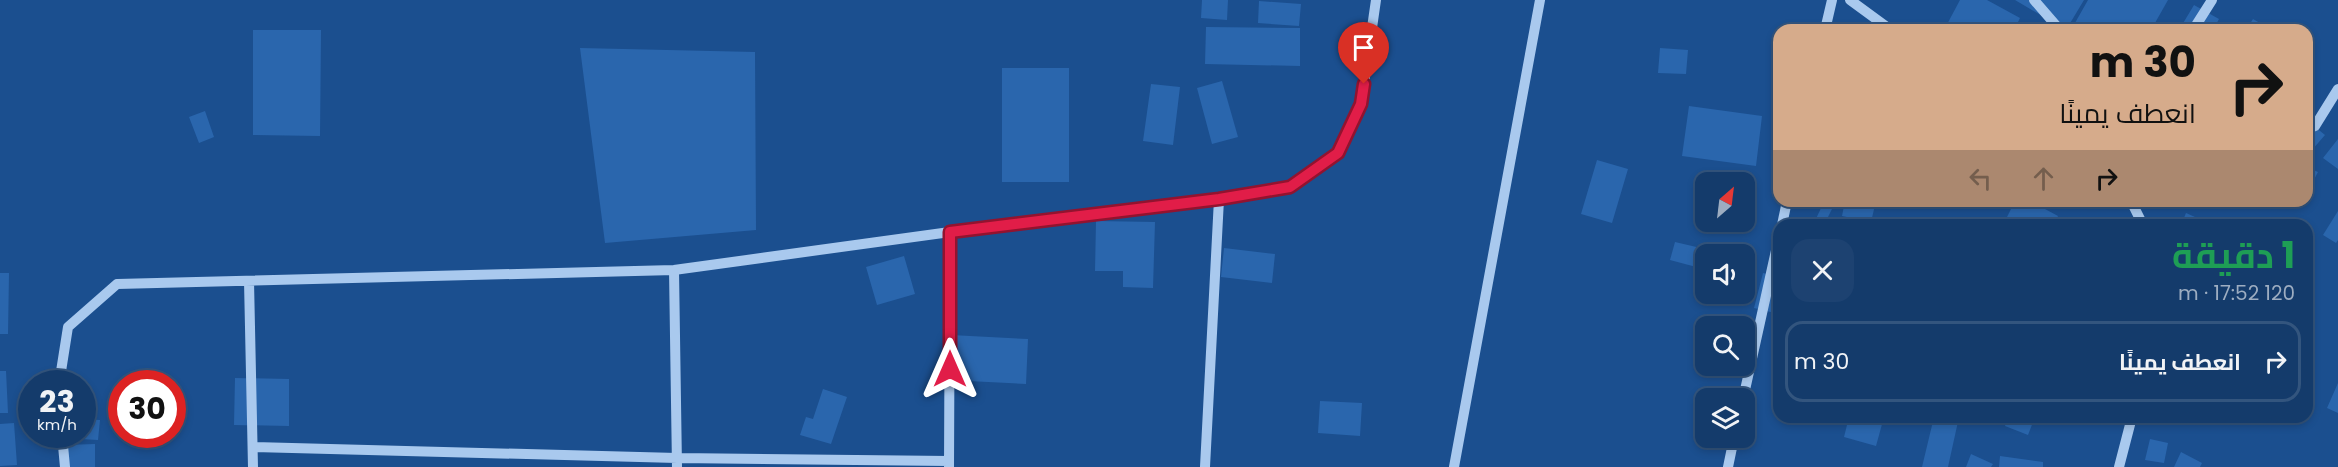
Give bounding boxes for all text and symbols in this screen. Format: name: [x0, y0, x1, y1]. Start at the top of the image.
pin: [1338, 22, 1389, 84]
icon: arrive: [1347, 31, 1380, 64]
text: 30 m: [2090, 33, 2196, 92]
icon: right: [2217, 48, 2295, 126]
text: انعطف يمينًا: [2059, 95, 2196, 132]
icon: left: [1964, 162, 1997, 195]
icon: ahead: [2027, 162, 2060, 195]
icon: right: [2090, 162, 2123, 195]
north arrow: [1695, 172, 1755, 232]
map controls: [1695, 172, 1755, 448]
text: 1 دقيقة: [2172, 230, 2295, 281]
button: close: [1791, 239, 1854, 302]
button: sound: [1695, 244, 1755, 304]
text: 120 m · 17:52: [2178, 279, 2295, 307]
button: search: [1695, 316, 1755, 376]
position arrow: [918, 337, 982, 401]
icon: right: [2259, 345, 2292, 378]
text: 30 m: [1794, 346, 1849, 377]
text: انعطف يمينًا: [2119, 347, 2241, 378]
speed limit sign: 30: [108, 370, 186, 448]
text: 23: [39, 380, 75, 423]
button: layers: [1695, 388, 1755, 448]
text: km/h: [37, 414, 77, 435]

